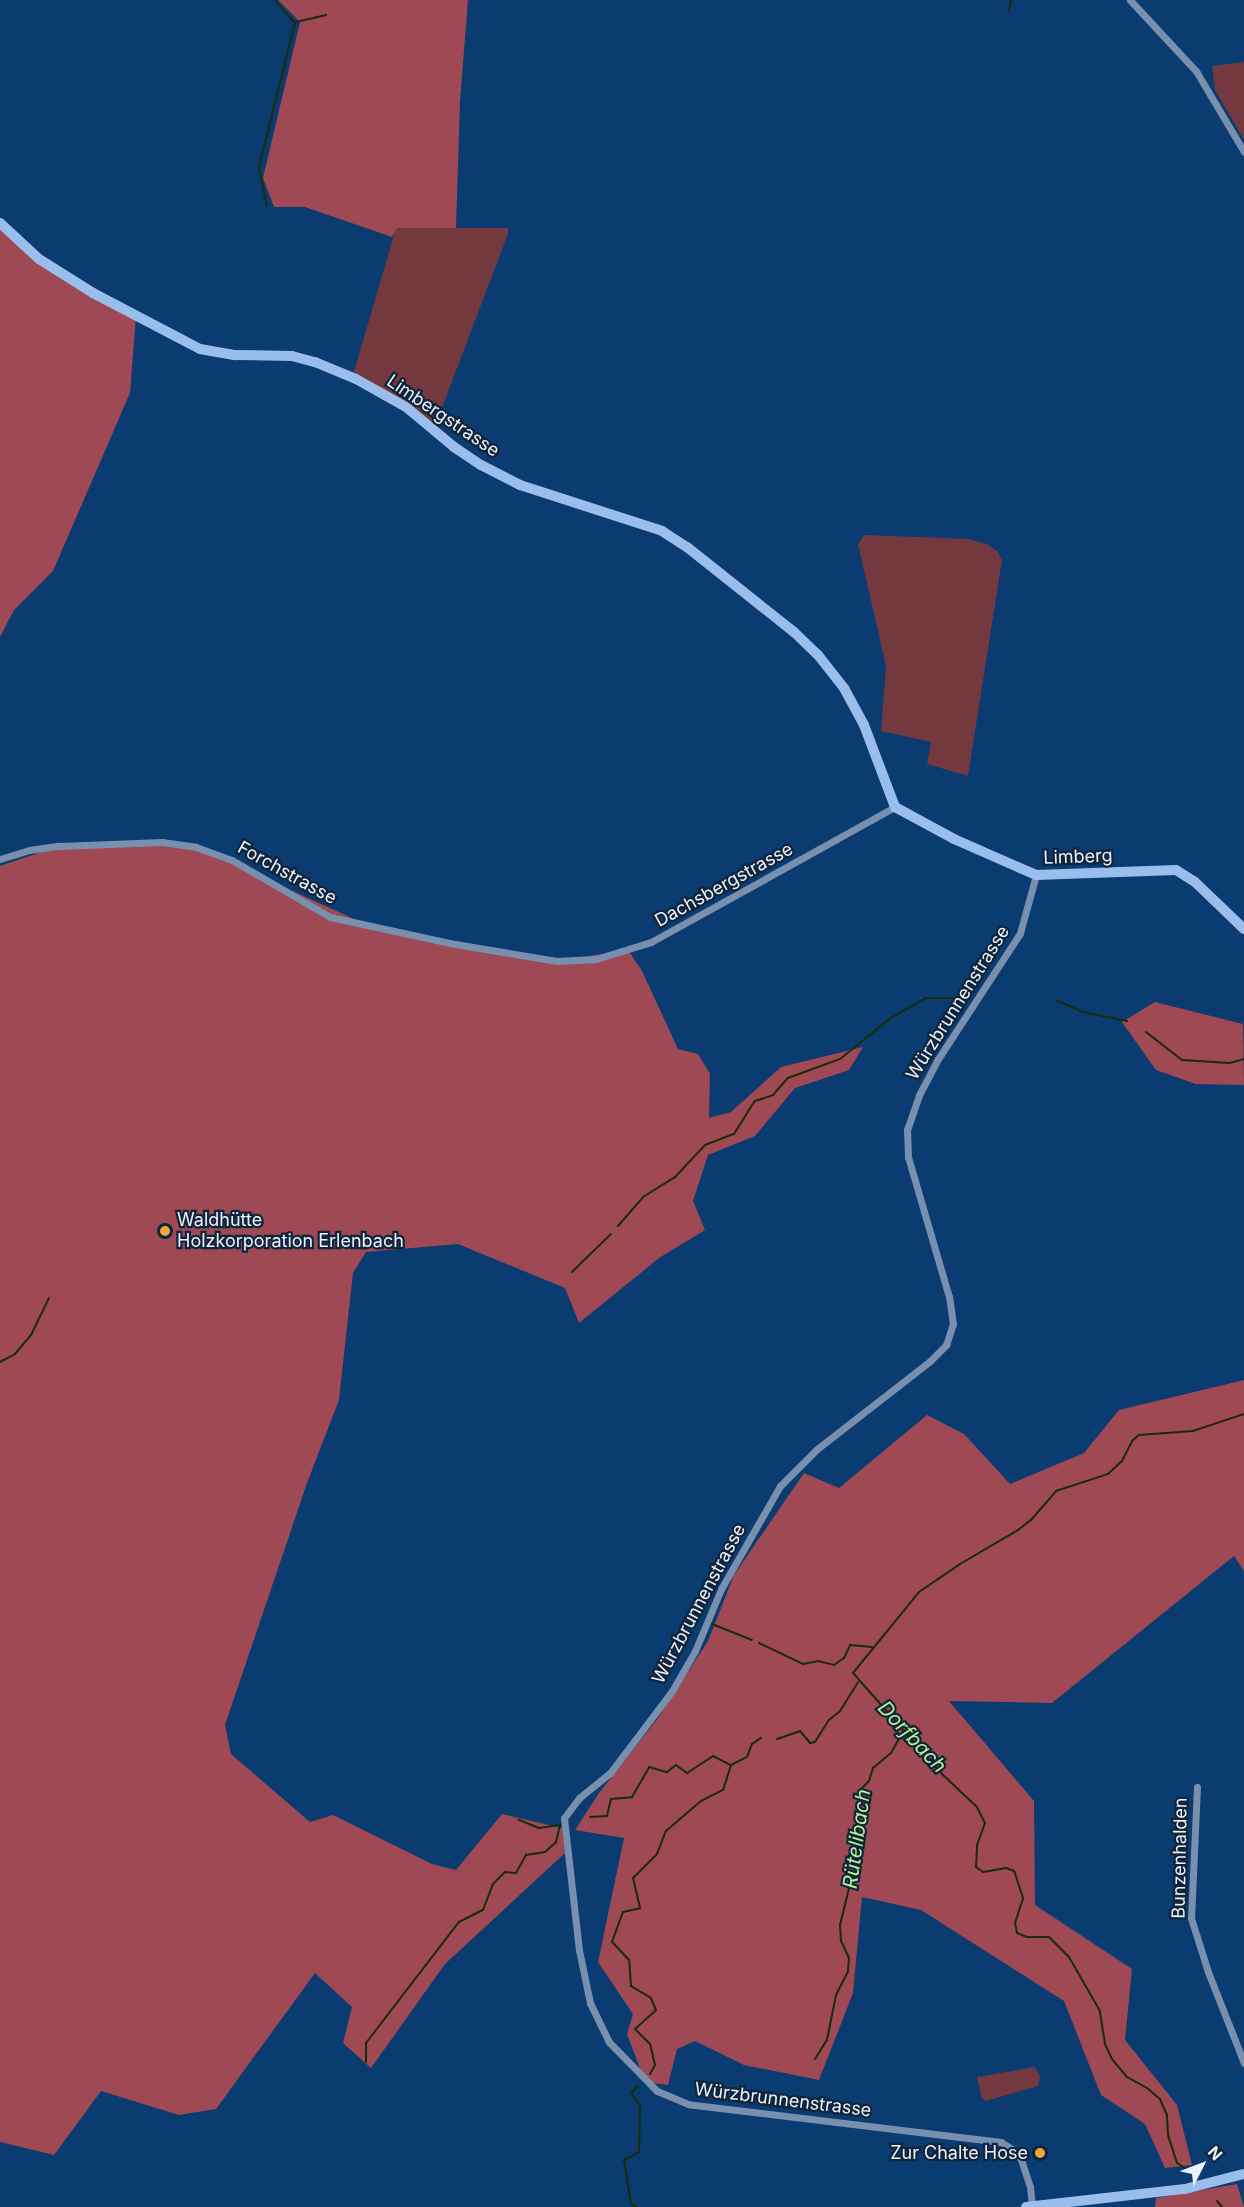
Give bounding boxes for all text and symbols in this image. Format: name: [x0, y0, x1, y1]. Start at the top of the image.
street label: Limbergstrasse: [383, 370, 503, 462]
street label: Forchstrasse: [234, 837, 340, 909]
street label: Dachsbergstrasse: [651, 838, 797, 932]
street label: Limberg: [1043, 845, 1113, 869]
street label: Würzbrunnenstrasse: [902, 922, 1014, 1084]
place label: Waldhütte Holzkorporation Erlenbach: [177, 1210, 404, 1252]
marker: Waldhütte Holzkorporation Erlenbach: [158, 1224, 172, 1238]
street label: Würzbrunnenstrasse: [648, 1520, 750, 1688]
water label: Dorfbach: [873, 1696, 951, 1778]
water label: Rütelibach: [838, 1788, 876, 1890]
street label: Bunzenhalden: [1168, 1797, 1192, 1919]
street label: Würzbrunnenstrasse: [693, 2078, 873, 2122]
north arrow: [1172, 2135, 1232, 2195]
place label: Zur Chalte Hose: [890, 2142, 1028, 2164]
text: N: [1204, 2142, 1227, 2164]
marker: Zur Chalte Hose: [1033, 2146, 1047, 2160]

